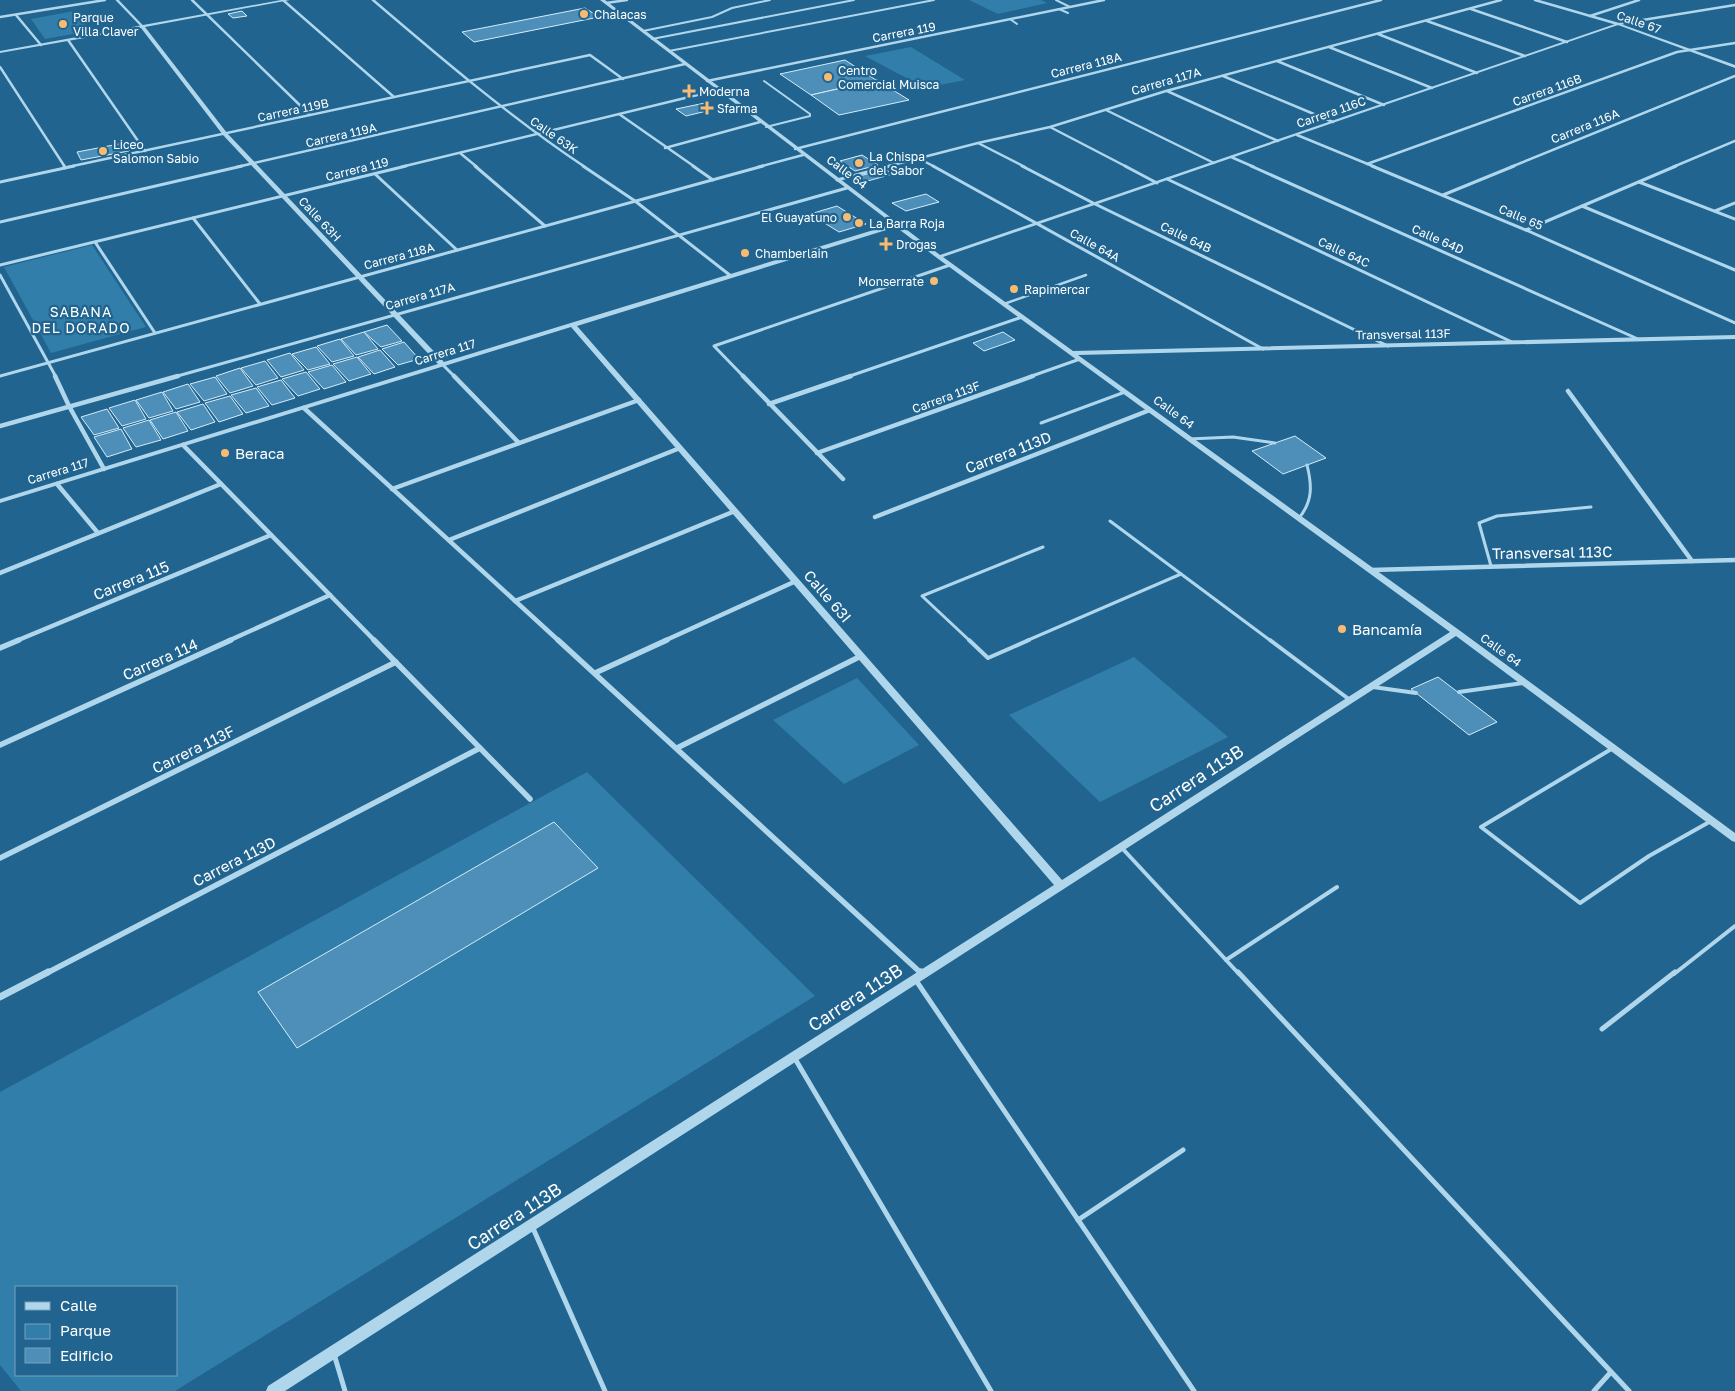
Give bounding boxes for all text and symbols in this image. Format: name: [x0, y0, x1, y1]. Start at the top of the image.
place label: Chalacas: [594, 7, 647, 22]
street label: Calle 67: [1615, 7, 1663, 37]
marker: Chalacas: [578, 8, 590, 20]
place label: Parque Villa Claver: [73, 10, 139, 39]
marker: Parque Villa Claver: [57, 18, 69, 30]
street label: Carrera 119: [871, 18, 937, 46]
street label: Carrera 118A: [1049, 49, 1123, 81]
place label: Centro Comercial Muisca: [838, 63, 939, 92]
street label: Carrera 117A: [1130, 64, 1202, 98]
marker: Centro Comercial Muisca: [822, 71, 834, 83]
street label: Carrera 116B: [1510, 71, 1584, 109]
place label: Moderna: [699, 84, 750, 99]
marker: Moderna: [683, 85, 695, 97]
street label: Carrera 116C: [1294, 93, 1368, 131]
street label: Carrera 119B: [256, 95, 330, 125]
place label: Sfarma: [717, 101, 757, 116]
marker: Sfarma: [701, 102, 713, 114]
street label: Carrera 116A: [1549, 105, 1621, 147]
street label: Calle 63K: [527, 113, 581, 157]
street label: Carrera 119A: [304, 120, 378, 150]
place label: Liceo Salomon Sabio: [113, 137, 199, 166]
marker: Liceo Salomon Sabio: [97, 145, 109, 157]
place label: La Chispa del Sabor: [869, 149, 925, 178]
street label: Calle 64: [824, 152, 870, 192]
street label: Carrera 119: [324, 154, 390, 184]
marker: La Chispa del Sabor: [853, 157, 865, 169]
street label: Calle 63H: [295, 193, 345, 245]
street label: Calle 65: [1497, 201, 1545, 233]
place label: El Guayatuno: [761, 210, 837, 225]
marker: El Guayatuno: [841, 211, 853, 223]
place label: La Barra Roja: [869, 216, 945, 231]
marker: La Barra Roja: [853, 217, 865, 229]
street label: Calle 64B: [1158, 218, 1214, 256]
street label: Calle 64D: [1410, 221, 1466, 257]
street label: Calle 64A: [1067, 225, 1123, 265]
street label: Calle 64C: [1316, 234, 1372, 270]
place label: Drogas: [896, 237, 937, 252]
marker: Drogas: [880, 238, 892, 250]
street label: Carrera 118A: [362, 239, 436, 273]
place label: Chamberlain: [755, 246, 828, 261]
marker: Chamberlain: [739, 247, 751, 259]
place label: Monserrate: [858, 274, 924, 289]
marker: Monserrate: [928, 275, 940, 287]
street label: Carrera 117A: [384, 279, 456, 313]
place label: Rapimercar: [1024, 282, 1090, 297]
marker: Rapimercar: [1008, 283, 1020, 295]
district label: SABANA DEL DORADO: [31, 303, 131, 336]
street label: Transversal 113F: [1355, 326, 1451, 342]
street label: Carrera 117: [412, 336, 478, 368]
street label: Carrera 113F: [910, 378, 982, 416]
street label: Calle 64: [1151, 392, 1197, 432]
street label: Carrera 113D: [962, 427, 1054, 477]
place label: Beraca: [235, 444, 285, 462]
marker: Beraca: [219, 447, 231, 459]
street label: Carrera 117: [25, 455, 91, 487]
street label: Transversal 113C: [1492, 542, 1612, 562]
street label: Carrera 115: [90, 557, 172, 603]
street label: Calle 63I: [800, 566, 856, 626]
place label: Bancamía: [1352, 620, 1422, 638]
marker: Bancamía: [1336, 623, 1348, 635]
street label: Calle 64: [1478, 630, 1524, 670]
street label: Carrera 114: [120, 634, 200, 684]
street label: Carrera 113F: [149, 721, 237, 777]
street label: Carrera 113B: [1145, 739, 1247, 817]
street label: Carrera 113D: [190, 832, 278, 890]
street label: Carrera 113B: [804, 958, 906, 1036]
street label: Carrera 113B: [463, 1177, 565, 1255]
legend: [15, 1286, 178, 1376]
text: Calle: [60, 1296, 97, 1314]
text: Parque: [60, 1321, 111, 1339]
text: Edificio: [60, 1346, 113, 1364]

